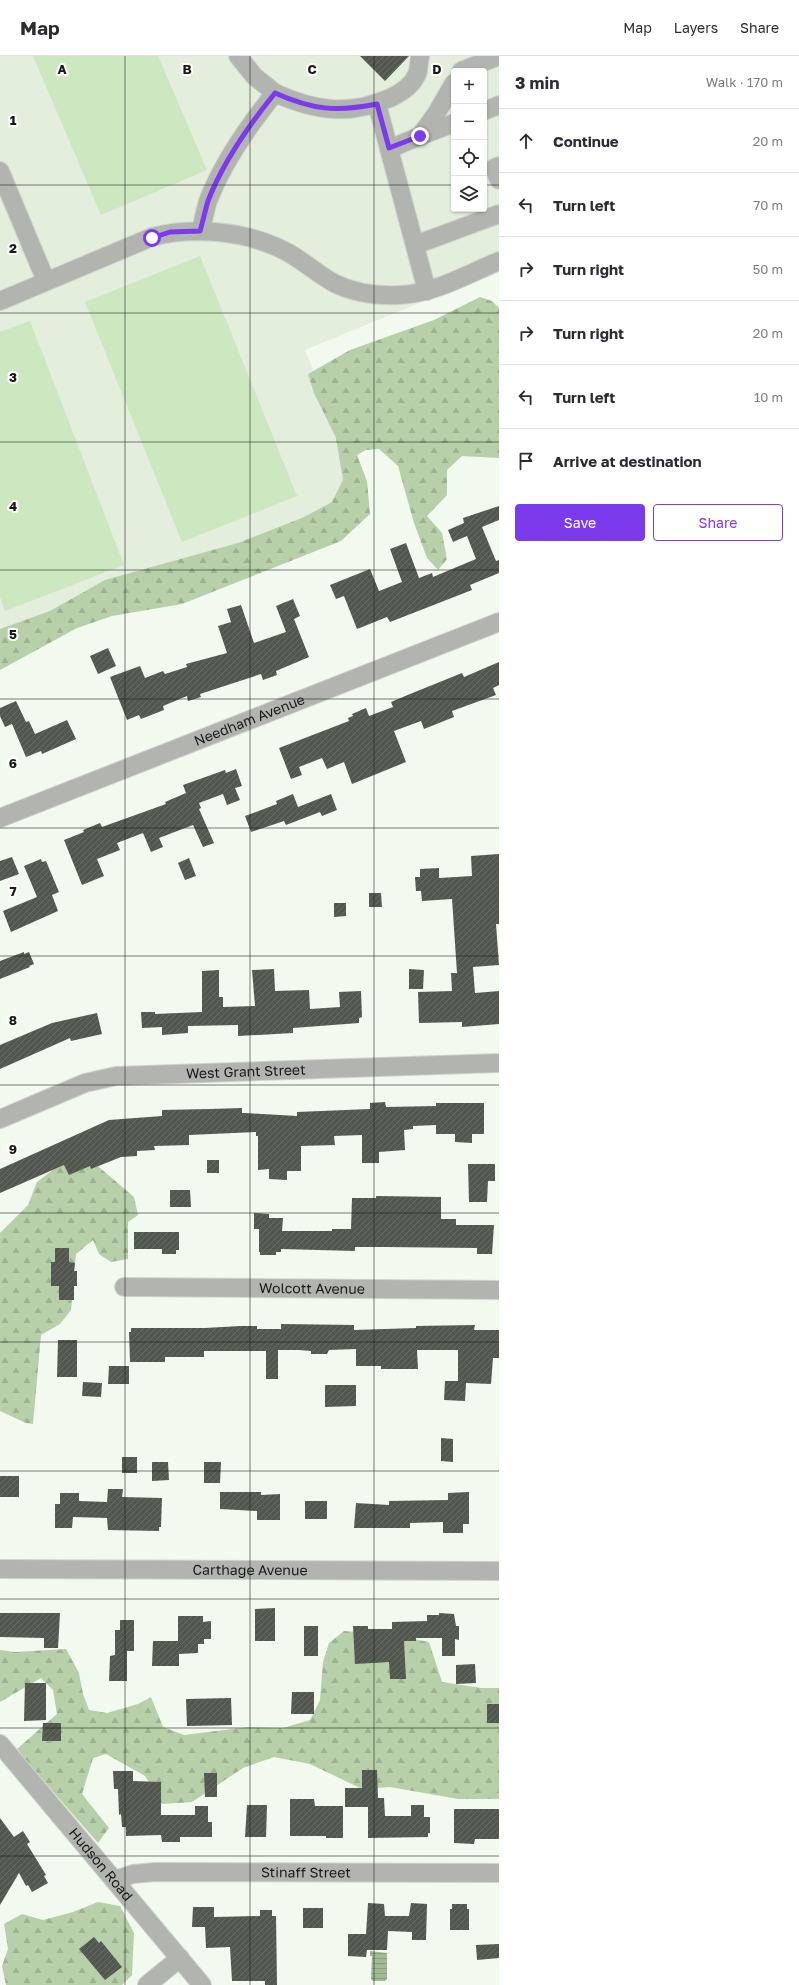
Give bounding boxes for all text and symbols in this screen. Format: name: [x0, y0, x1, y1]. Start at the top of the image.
text: Map: [20, 16, 60, 39]
text: Map: [623, 19, 652, 36]
text: Layers: [674, 19, 718, 36]
text: Share: [740, 19, 779, 36]
text: A: [57, 61, 67, 77]
text: B: [182, 61, 192, 77]
text: C: [307, 61, 317, 77]
text: D: [432, 61, 442, 77]
map controls: [451, 68, 487, 212]
button: +: [451, 68, 487, 104]
text: 3 min: [515, 72, 559, 93]
text: Walk · 170 m: [706, 74, 783, 90]
button: −: [451, 104, 487, 140]
text: 1: [10, 112, 17, 128]
route end: [411, 127, 429, 145]
icon: ahead: [515, 130, 537, 152]
text: Continue: [553, 132, 619, 150]
text: 20 m: [753, 133, 783, 149]
button: locate: [451, 140, 487, 176]
button: layers: [451, 176, 487, 212]
icon: left: [515, 194, 537, 216]
text: Turn left: [553, 196, 615, 214]
text: 70 m: [753, 197, 783, 213]
route start: [143, 229, 161, 247]
text: 2: [9, 240, 17, 256]
icon: right: [515, 258, 537, 280]
text: Turn right: [553, 260, 624, 278]
text: 50 m: [753, 261, 783, 277]
icon: right: [515, 322, 537, 344]
text: Turn right: [553, 324, 624, 342]
text: 20 m: [753, 325, 783, 341]
text: 3: [9, 369, 17, 385]
icon: left: [515, 386, 537, 408]
text: Turn left: [553, 388, 615, 406]
text: 10 m: [754, 389, 783, 405]
icon: arrive: [515, 450, 537, 472]
text: Arrive at destination: [553, 452, 702, 470]
text: 4: [9, 498, 17, 514]
button: Save: [515, 504, 645, 541]
button: Share: [653, 504, 783, 541]
text: 5: [9, 626, 17, 642]
street label: Needham Avenue: [192, 690, 307, 749]
text: 6: [9, 755, 17, 771]
text: 7: [9, 883, 17, 899]
text: 8: [9, 1012, 17, 1028]
street label: West Grant Street: [186, 1061, 306, 1082]
text: 9: [9, 1141, 17, 1157]
street label: Wolcott Avenue: [259, 1279, 365, 1297]
street label: Carthage Avenue: [192, 1561, 308, 1578]
street label: Hudson Road: [66, 1824, 137, 1904]
street label: Stinaff Street: [261, 1863, 351, 1881]

